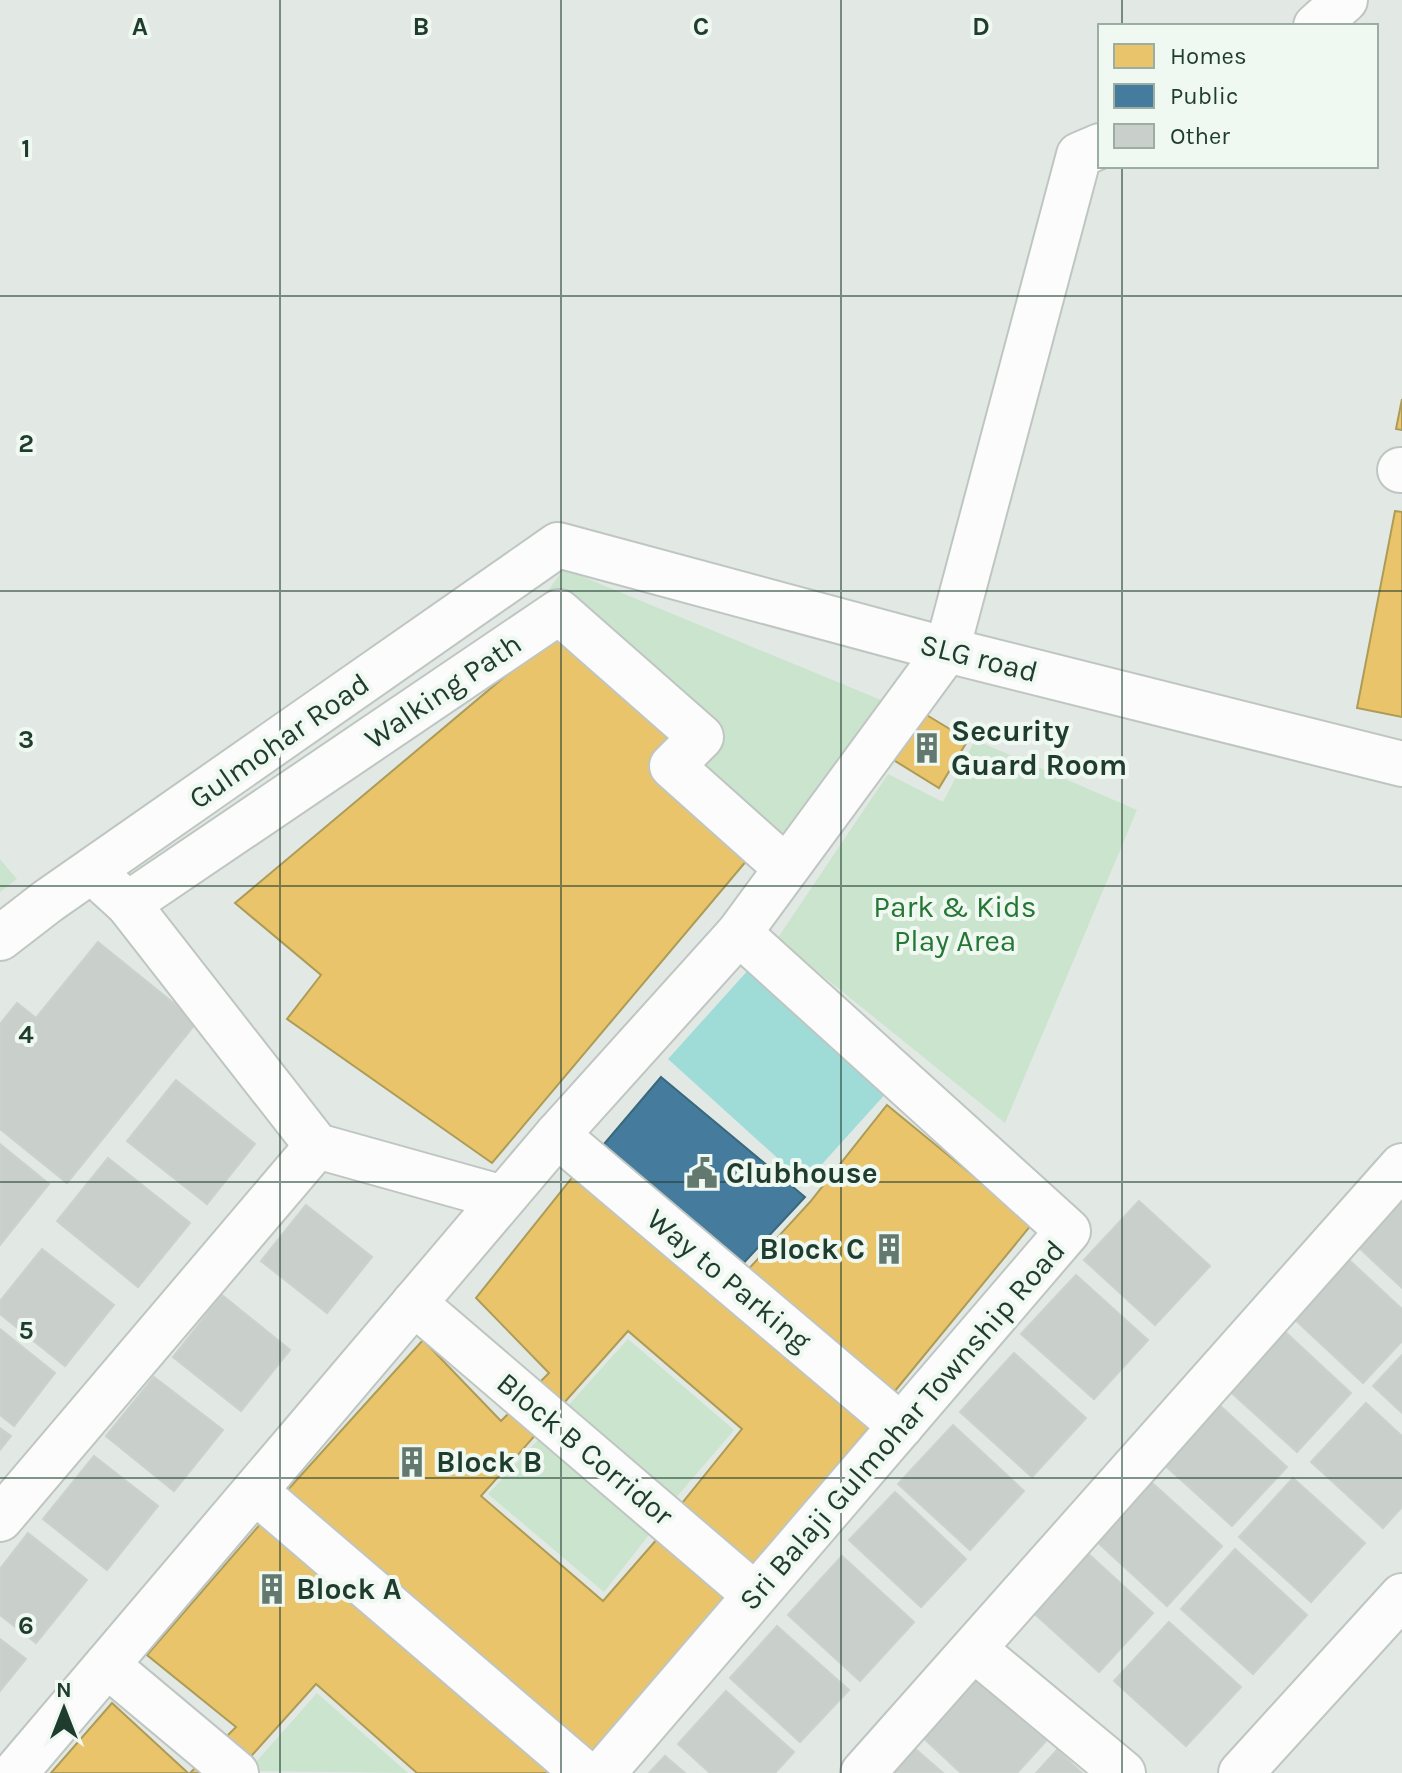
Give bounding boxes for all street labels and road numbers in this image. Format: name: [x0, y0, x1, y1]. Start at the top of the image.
street label: Walking Path: [358, 625, 528, 757]
street label: SLG road: [916, 626, 1042, 690]
street label: Gulmohar Road: [182, 665, 376, 817]
street label: Way to Parking: [640, 1201, 818, 1359]
street label: Sri Balaji Gulmohar Township Road: [731, 1232, 1073, 1618]
street label: Block B Corridor: [489, 1365, 681, 1533]

